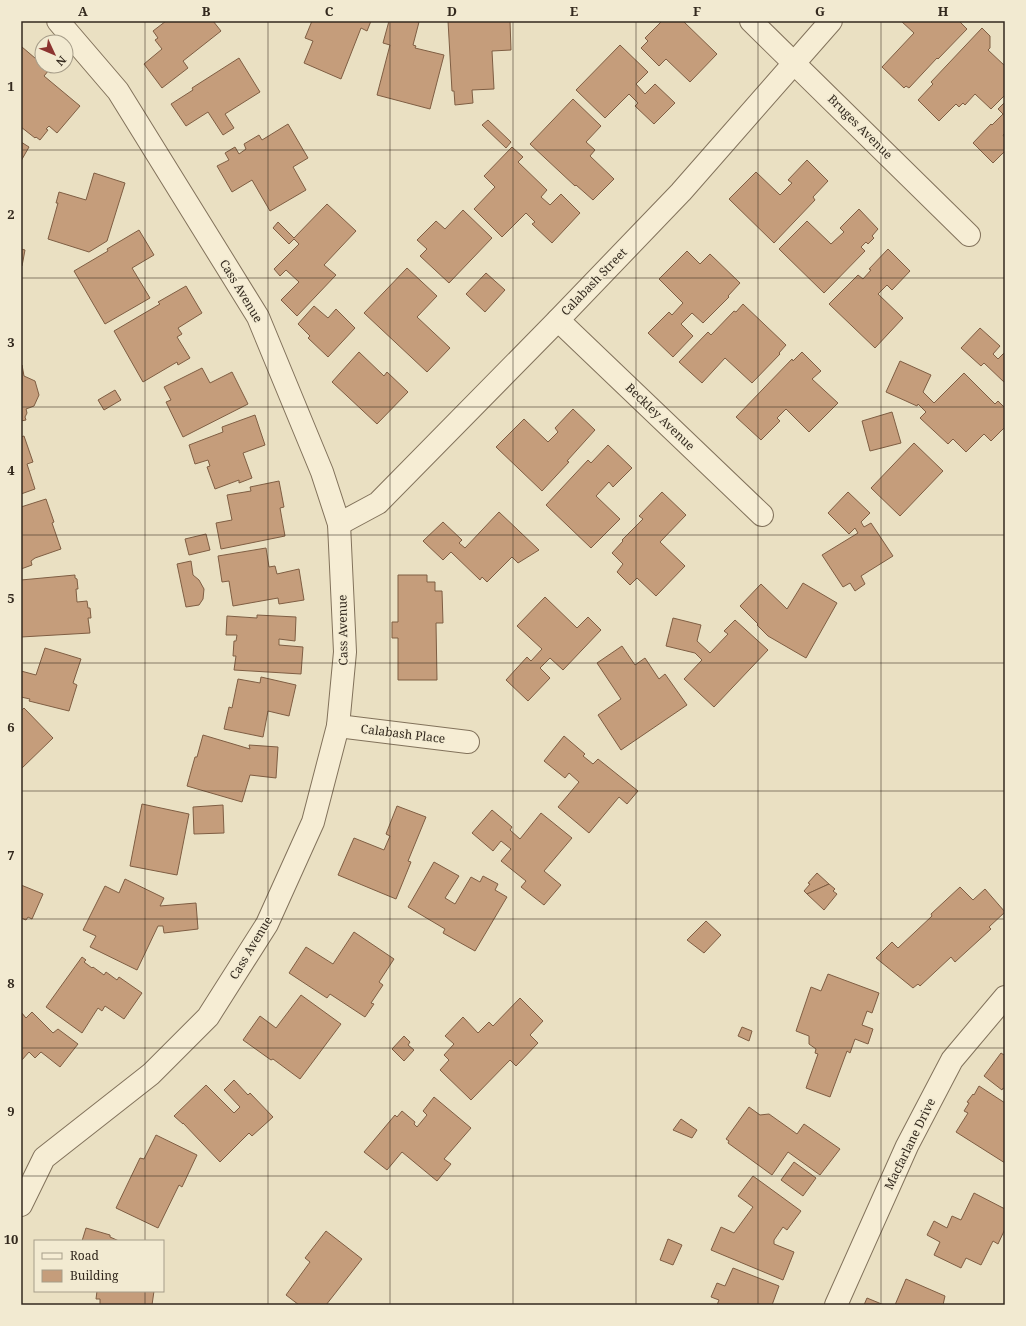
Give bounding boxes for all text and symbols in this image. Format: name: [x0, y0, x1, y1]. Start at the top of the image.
text: A: [78, 2, 88, 20]
text: B: [202, 2, 211, 20]
text: C: [325, 2, 334, 20]
text: D: [447, 2, 457, 20]
text: E: [570, 2, 579, 20]
text: F: [693, 2, 701, 20]
text: G: [815, 2, 825, 20]
text: H: [938, 2, 949, 20]
north arrow: [34, 34, 74, 74]
text: N: [53, 53, 70, 70]
text: 1: [7, 77, 15, 95]
street label: Bruges Avenue: [824, 90, 897, 163]
text: 2: [7, 205, 15, 223]
street label: Calabash Street: [557, 244, 630, 319]
street label: Cass Avenue: [216, 256, 267, 326]
text: 3: [7, 333, 15, 351]
street label: Beckley Avenue: [622, 379, 699, 454]
text: 4: [7, 461, 15, 479]
text: 5: [7, 589, 15, 607]
street label: Cass Avenue: [333, 594, 352, 666]
text: 6: [7, 718, 15, 736]
street label: Calabash Place: [360, 720, 446, 747]
text: 7: [7, 846, 15, 864]
street label: Cass Avenue: [225, 913, 276, 983]
text: 8: [7, 974, 15, 992]
street label: Macfarlane Drive: [880, 1095, 939, 1192]
text: 9: [7, 1102, 15, 1120]
text: 10: [4, 1230, 18, 1248]
legend: [34, 1240, 164, 1292]
text: Road: [70, 1247, 100, 1264]
text: Building: [70, 1267, 119, 1284]

